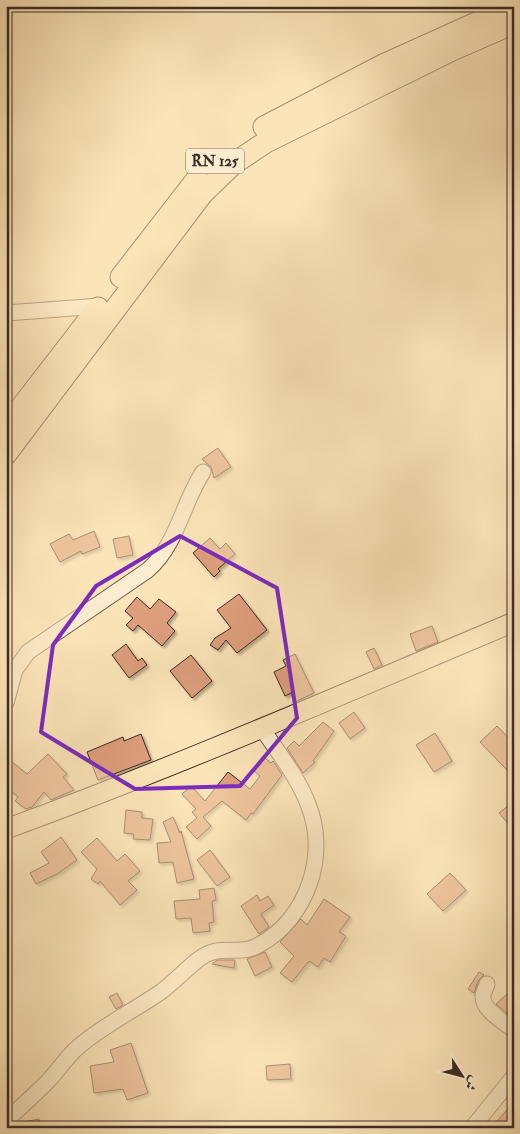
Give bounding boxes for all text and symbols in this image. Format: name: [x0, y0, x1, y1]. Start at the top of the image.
road number: RN 125: [186, 148, 244, 174]
north arrow: [438, 1052, 488, 1102]
text: ش: [461, 1073, 483, 1094]

